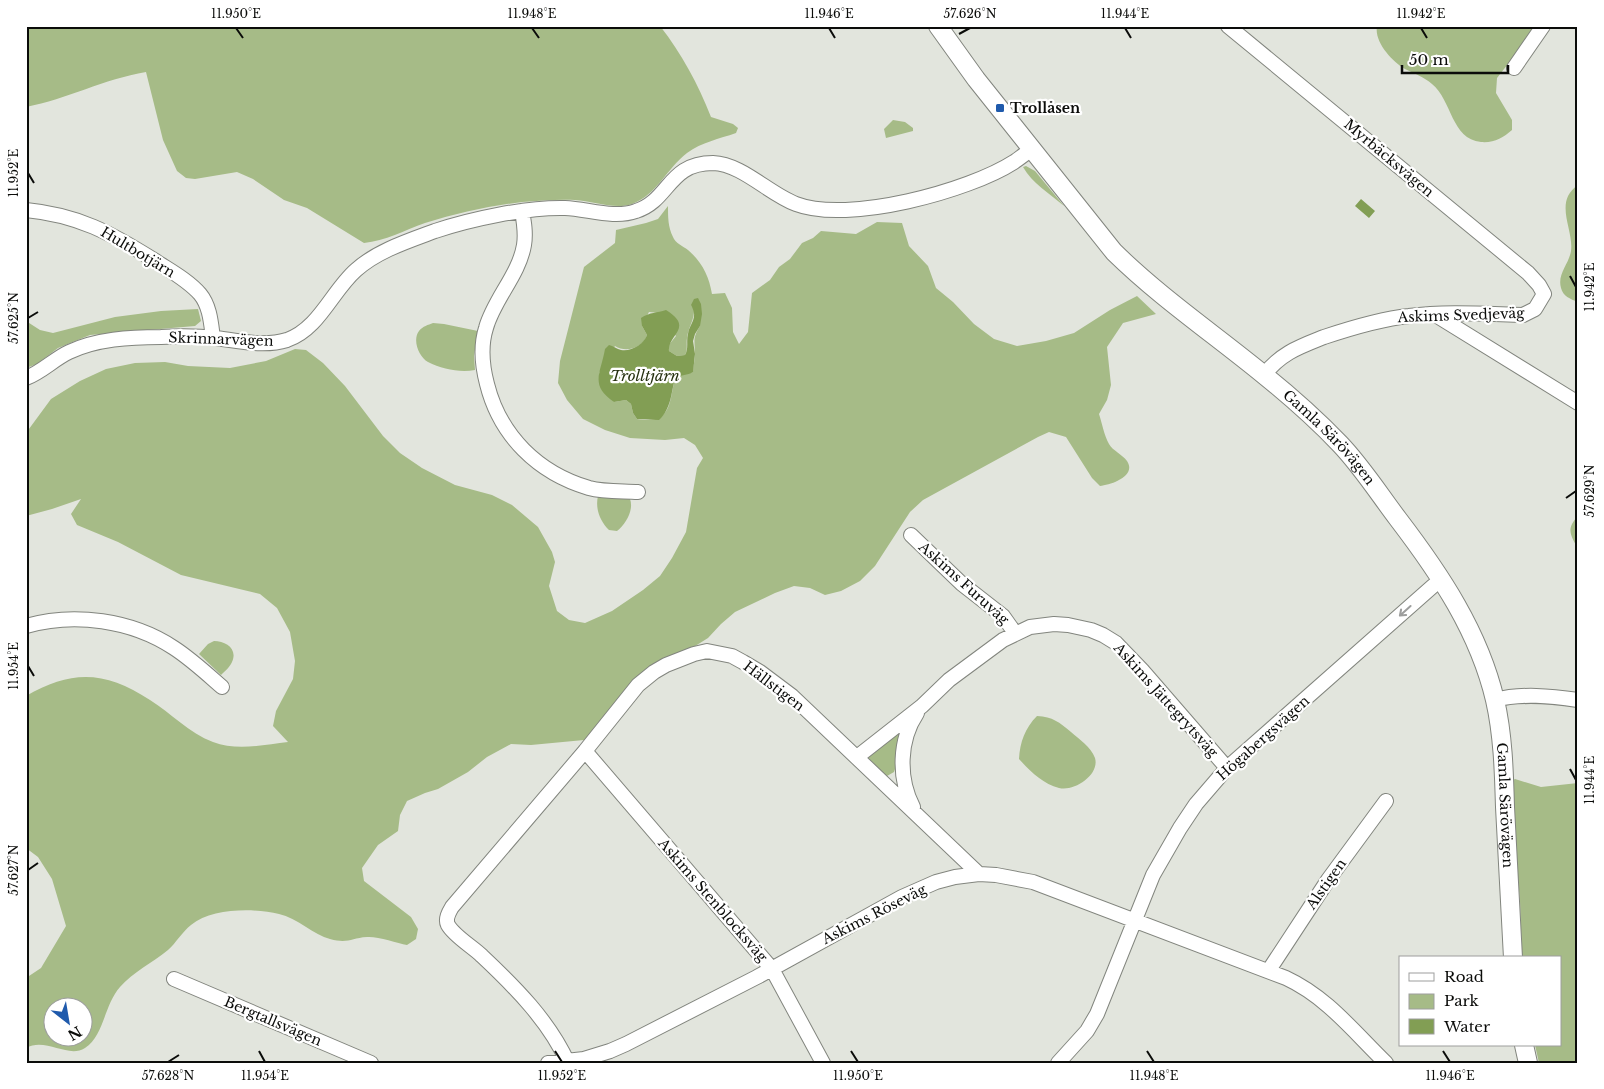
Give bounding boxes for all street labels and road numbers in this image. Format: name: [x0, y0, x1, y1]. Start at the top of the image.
street label: Myrbäcksvägen: [1340, 115, 1438, 201]
street label: Hultbotjärn: [97, 223, 179, 281]
street label: Askims Svedjeväg: [1396, 304, 1525, 326]
street label: Skrinnarvägen: [168, 328, 274, 350]
street label: Gamla Särövägen: [1279, 386, 1379, 489]
street label: Askims Furuväg: [914, 537, 1013, 629]
street label: Askims Jättegrytsväg: [1109, 638, 1222, 761]
street label: Hällstigen: [740, 657, 809, 715]
street label: Högabergsvägen: [1213, 691, 1313, 784]
street label: Gamla Särövägen: [1493, 742, 1517, 869]
street label: Askims Stenblocksväg: [654, 834, 772, 966]
street label: Alstigen: [1301, 855, 1350, 914]
street label: Askims Röseväg: [818, 880, 930, 949]
street label: Bergtallsvägen: [221, 992, 325, 1050]

